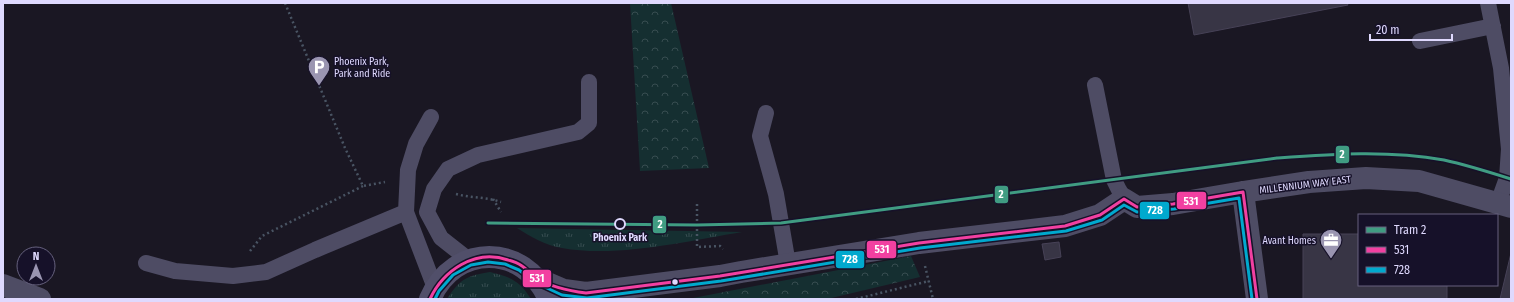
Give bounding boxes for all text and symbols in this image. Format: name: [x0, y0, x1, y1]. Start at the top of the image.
scale bar: [1370, 16, 1452, 42]
text: 20 m: [1376, 23, 1400, 37]
parking icon: Phoenix Park, Park and Ride: [306, 54, 332, 87]
place label: Phoenix Park, Park and Ride: [334, 56, 390, 80]
line badge: 2: [1335, 145, 1350, 164]
text: 2: [1338, 148, 1345, 161]
street label: MILLENNIUM WAY EAST: [1259, 173, 1352, 197]
line badge: 2: [994, 185, 1009, 204]
text: 2: [997, 188, 1004, 201]
line badge: 531: [1176, 191, 1207, 210]
text: 531: [1184, 195, 1198, 208]
line badge: 728: [1139, 201, 1170, 220]
text: 728: [1147, 204, 1163, 217]
legend: [1358, 214, 1498, 286]
line badge: 2: [652, 215, 667, 234]
marker: Phoenix Park: [614, 218, 626, 230]
text: 2: [656, 218, 663, 231]
text: Tram 2: [1394, 223, 1426, 237]
office icon: Avant Homes: [1318, 227, 1344, 260]
place label: Phoenix Park: [593, 232, 648, 244]
place label: Avant Homes: [1262, 235, 1316, 247]
line badge: 531: [866, 240, 897, 259]
text: 531: [875, 243, 889, 256]
text: 531: [1394, 243, 1409, 257]
north arrow: [16, 246, 56, 286]
text: N: [33, 250, 39, 263]
line badge: 728: [835, 250, 865, 269]
text: 728: [842, 253, 858, 266]
text: 728: [1394, 263, 1410, 277]
line badge: 531: [522, 269, 552, 288]
text: 531: [530, 272, 544, 285]
unlabelled marker: [670, 277, 680, 287]

